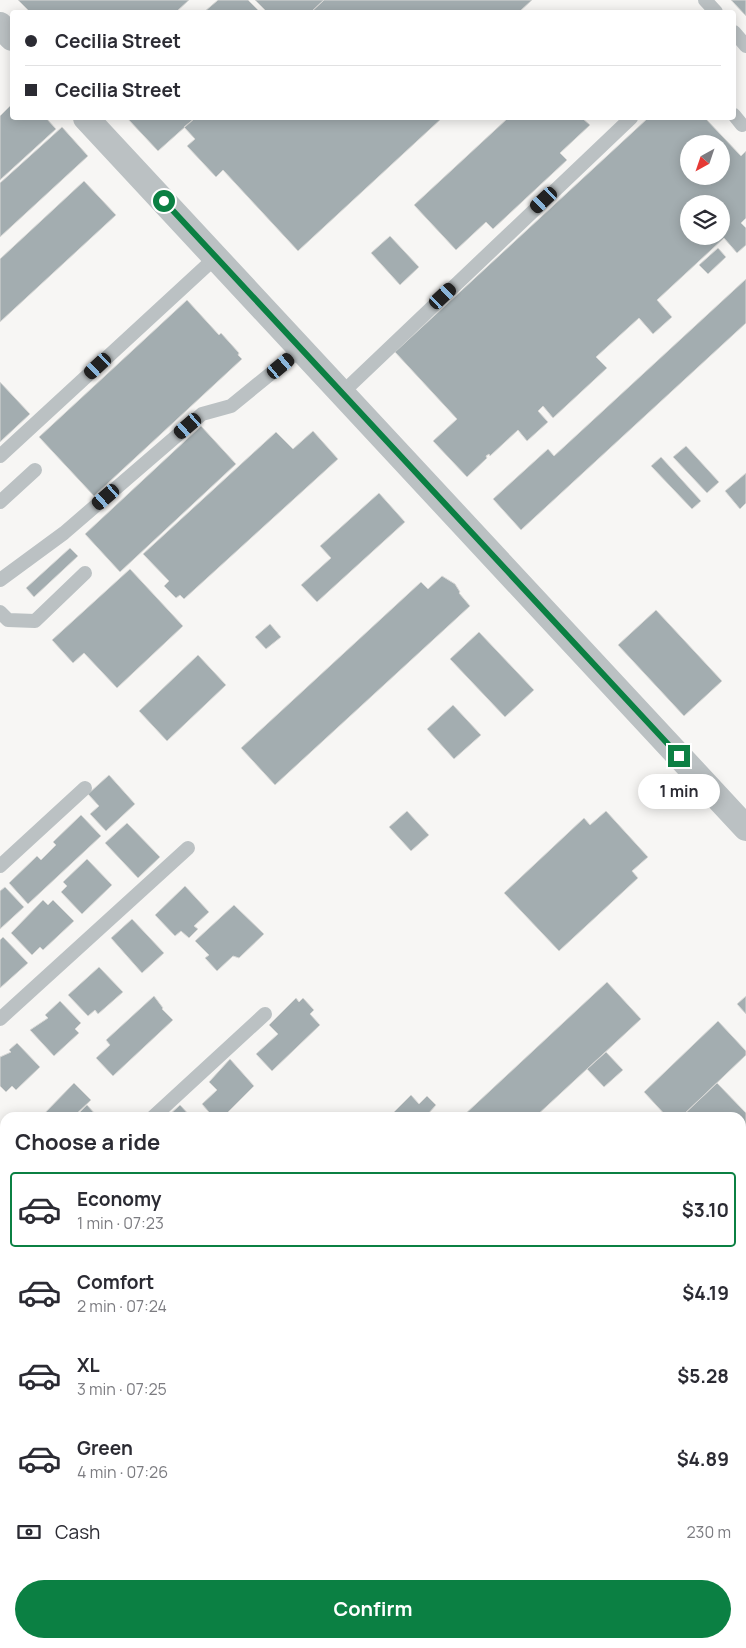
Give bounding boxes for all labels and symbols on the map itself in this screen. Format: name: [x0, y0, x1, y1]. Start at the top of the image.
north arrow: [680, 135, 730, 185]
car: [527, 184, 560, 216]
route start: [153, 190, 175, 212]
car: [426, 280, 459, 312]
car: [81, 350, 114, 382]
car: [264, 351, 297, 381]
car: [171, 410, 204, 442]
car: [89, 481, 122, 513]
route end: [668, 745, 690, 767]
callout: 1 min: [638, 774, 720, 808]

